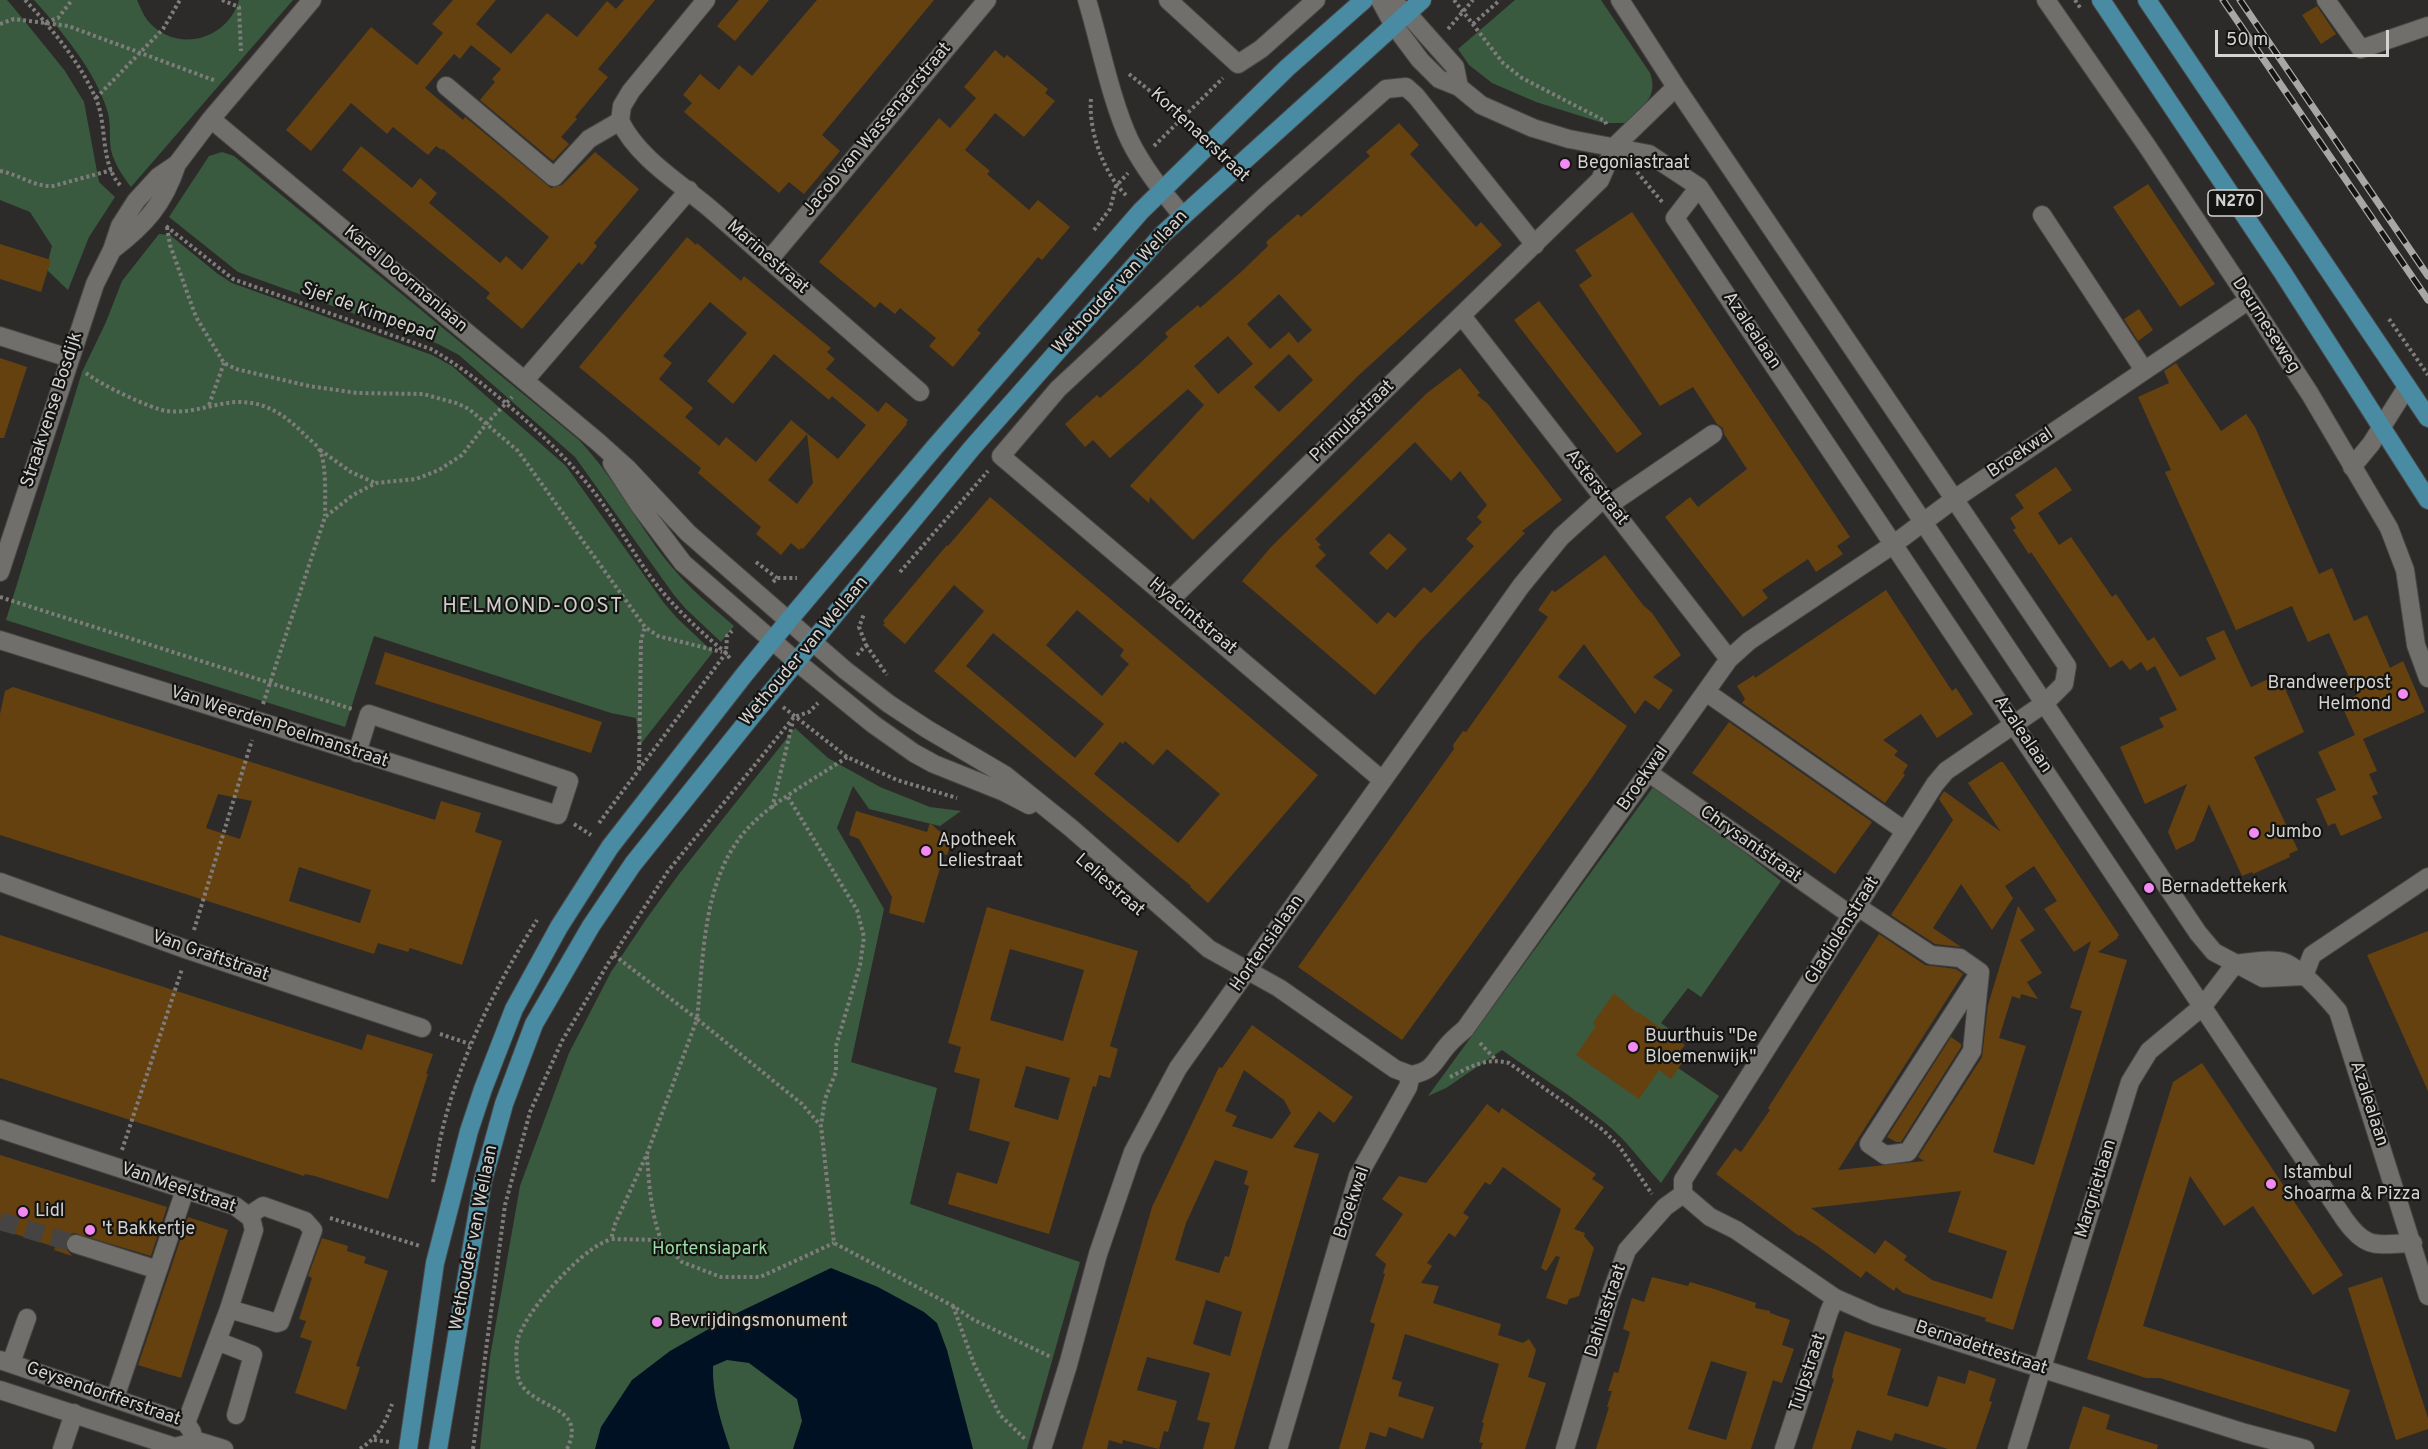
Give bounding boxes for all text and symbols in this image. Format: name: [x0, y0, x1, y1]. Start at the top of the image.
scale bar: [2218, 18, 2392, 56]
text: 50 m: [2226, 29, 2268, 52]
street label: Jacob van Wassenaerstraat: [799, 39, 957, 221]
street label: Kortenaerstraat: [1145, 84, 1253, 188]
place label: Begoniastraat: [1577, 153, 1690, 175]
marker: Begoniastraat: [1558, 157, 1572, 171]
road number: N270: [2208, 190, 2262, 216]
street label: Wethouder van Wellaan: [1049, 207, 1193, 359]
street label: Marinestraat: [722, 217, 812, 299]
street label: Karel Doormanlaan: [339, 222, 471, 338]
street label: Deurneseweg: [2226, 274, 2304, 378]
street label: Sjef de Kimpepad: [298, 279, 438, 347]
street label: Azalealaan: [1717, 288, 1785, 374]
street label: Straakvense Bosdijk: [18, 329, 88, 491]
street label: Primulastraat: [1306, 376, 1400, 468]
street label: Broekwal: [1984, 424, 2058, 484]
street label: Asterstraat: [1560, 446, 1632, 530]
street label: Wethouder van Wellaan: [736, 573, 874, 731]
street label: Hyacintstraat: [1144, 574, 1240, 660]
district label: HELMOND-OOST: [442, 595, 624, 621]
place label: Brandweerpost Helmond: [2267, 673, 2391, 716]
street label: Van Weerden Poelmanstraat: [167, 683, 391, 773]
marker: Brandweerpost Helmond: [2396, 687, 2410, 701]
street label: Azalealaan: [1988, 692, 2056, 778]
street label: Broekwal: [1614, 742, 1674, 816]
street label: Chrysantstraat: [1695, 802, 1805, 888]
place label: Jumbo: [2266, 822, 2322, 844]
marker: Jumbo: [2247, 826, 2261, 840]
place label: Apotheek Leliestraat: [938, 830, 1023, 872]
marker: Apotheek Leliestraat: [919, 844, 933, 858]
street label: Leliestraat: [1070, 850, 1148, 922]
street label: Gladiolenstraat: [1801, 873, 1885, 989]
place label: Bernadettekerk: [2161, 877, 2288, 899]
marker: Bernadettekerk: [2142, 881, 2156, 895]
street label: Hortensialaan: [1227, 891, 1309, 997]
street label: Van Graftstraat: [149, 927, 271, 987]
place label: Buurthuis "De Bloemenwijk": [1645, 1026, 1757, 1068]
marker: Buurthuis "De Bloemenwijk": [1626, 1040, 1640, 1054]
street label: Azalealaan: [2344, 1058, 2392, 1150]
street label: Margrietlaan: [2072, 1137, 2122, 1241]
street label: Wethouder van Wellaan: [446, 1143, 504, 1333]
street label: Van Meelstraat: [118, 1159, 238, 1219]
place label: Istambul Shoarma & Pizza: [2283, 1163, 2420, 1206]
street label: Broekwal: [1331, 1164, 1375, 1242]
marker: Istambul Shoarma & Pizza: [2264, 1177, 2278, 1191]
place label: Lidl: [35, 1201, 64, 1223]
marker: Lidl: [16, 1205, 30, 1219]
place label: 't Bakkertje: [102, 1219, 195, 1241]
marker: 't Bakkertje: [83, 1223, 97, 1237]
park label: Hortensiapark: [652, 1239, 768, 1261]
street label: Dahliastraat: [1582, 1262, 1632, 1360]
place label: Bevrijdingsmonument: [669, 1311, 848, 1333]
marker: Bevrijdingsmonument: [650, 1315, 664, 1329]
street label: Bernadettestraat: [1912, 1317, 2050, 1381]
street label: Tulpstraat: [1786, 1331, 1832, 1415]
street label: Geysendorfferstraat: [23, 1358, 183, 1432]

